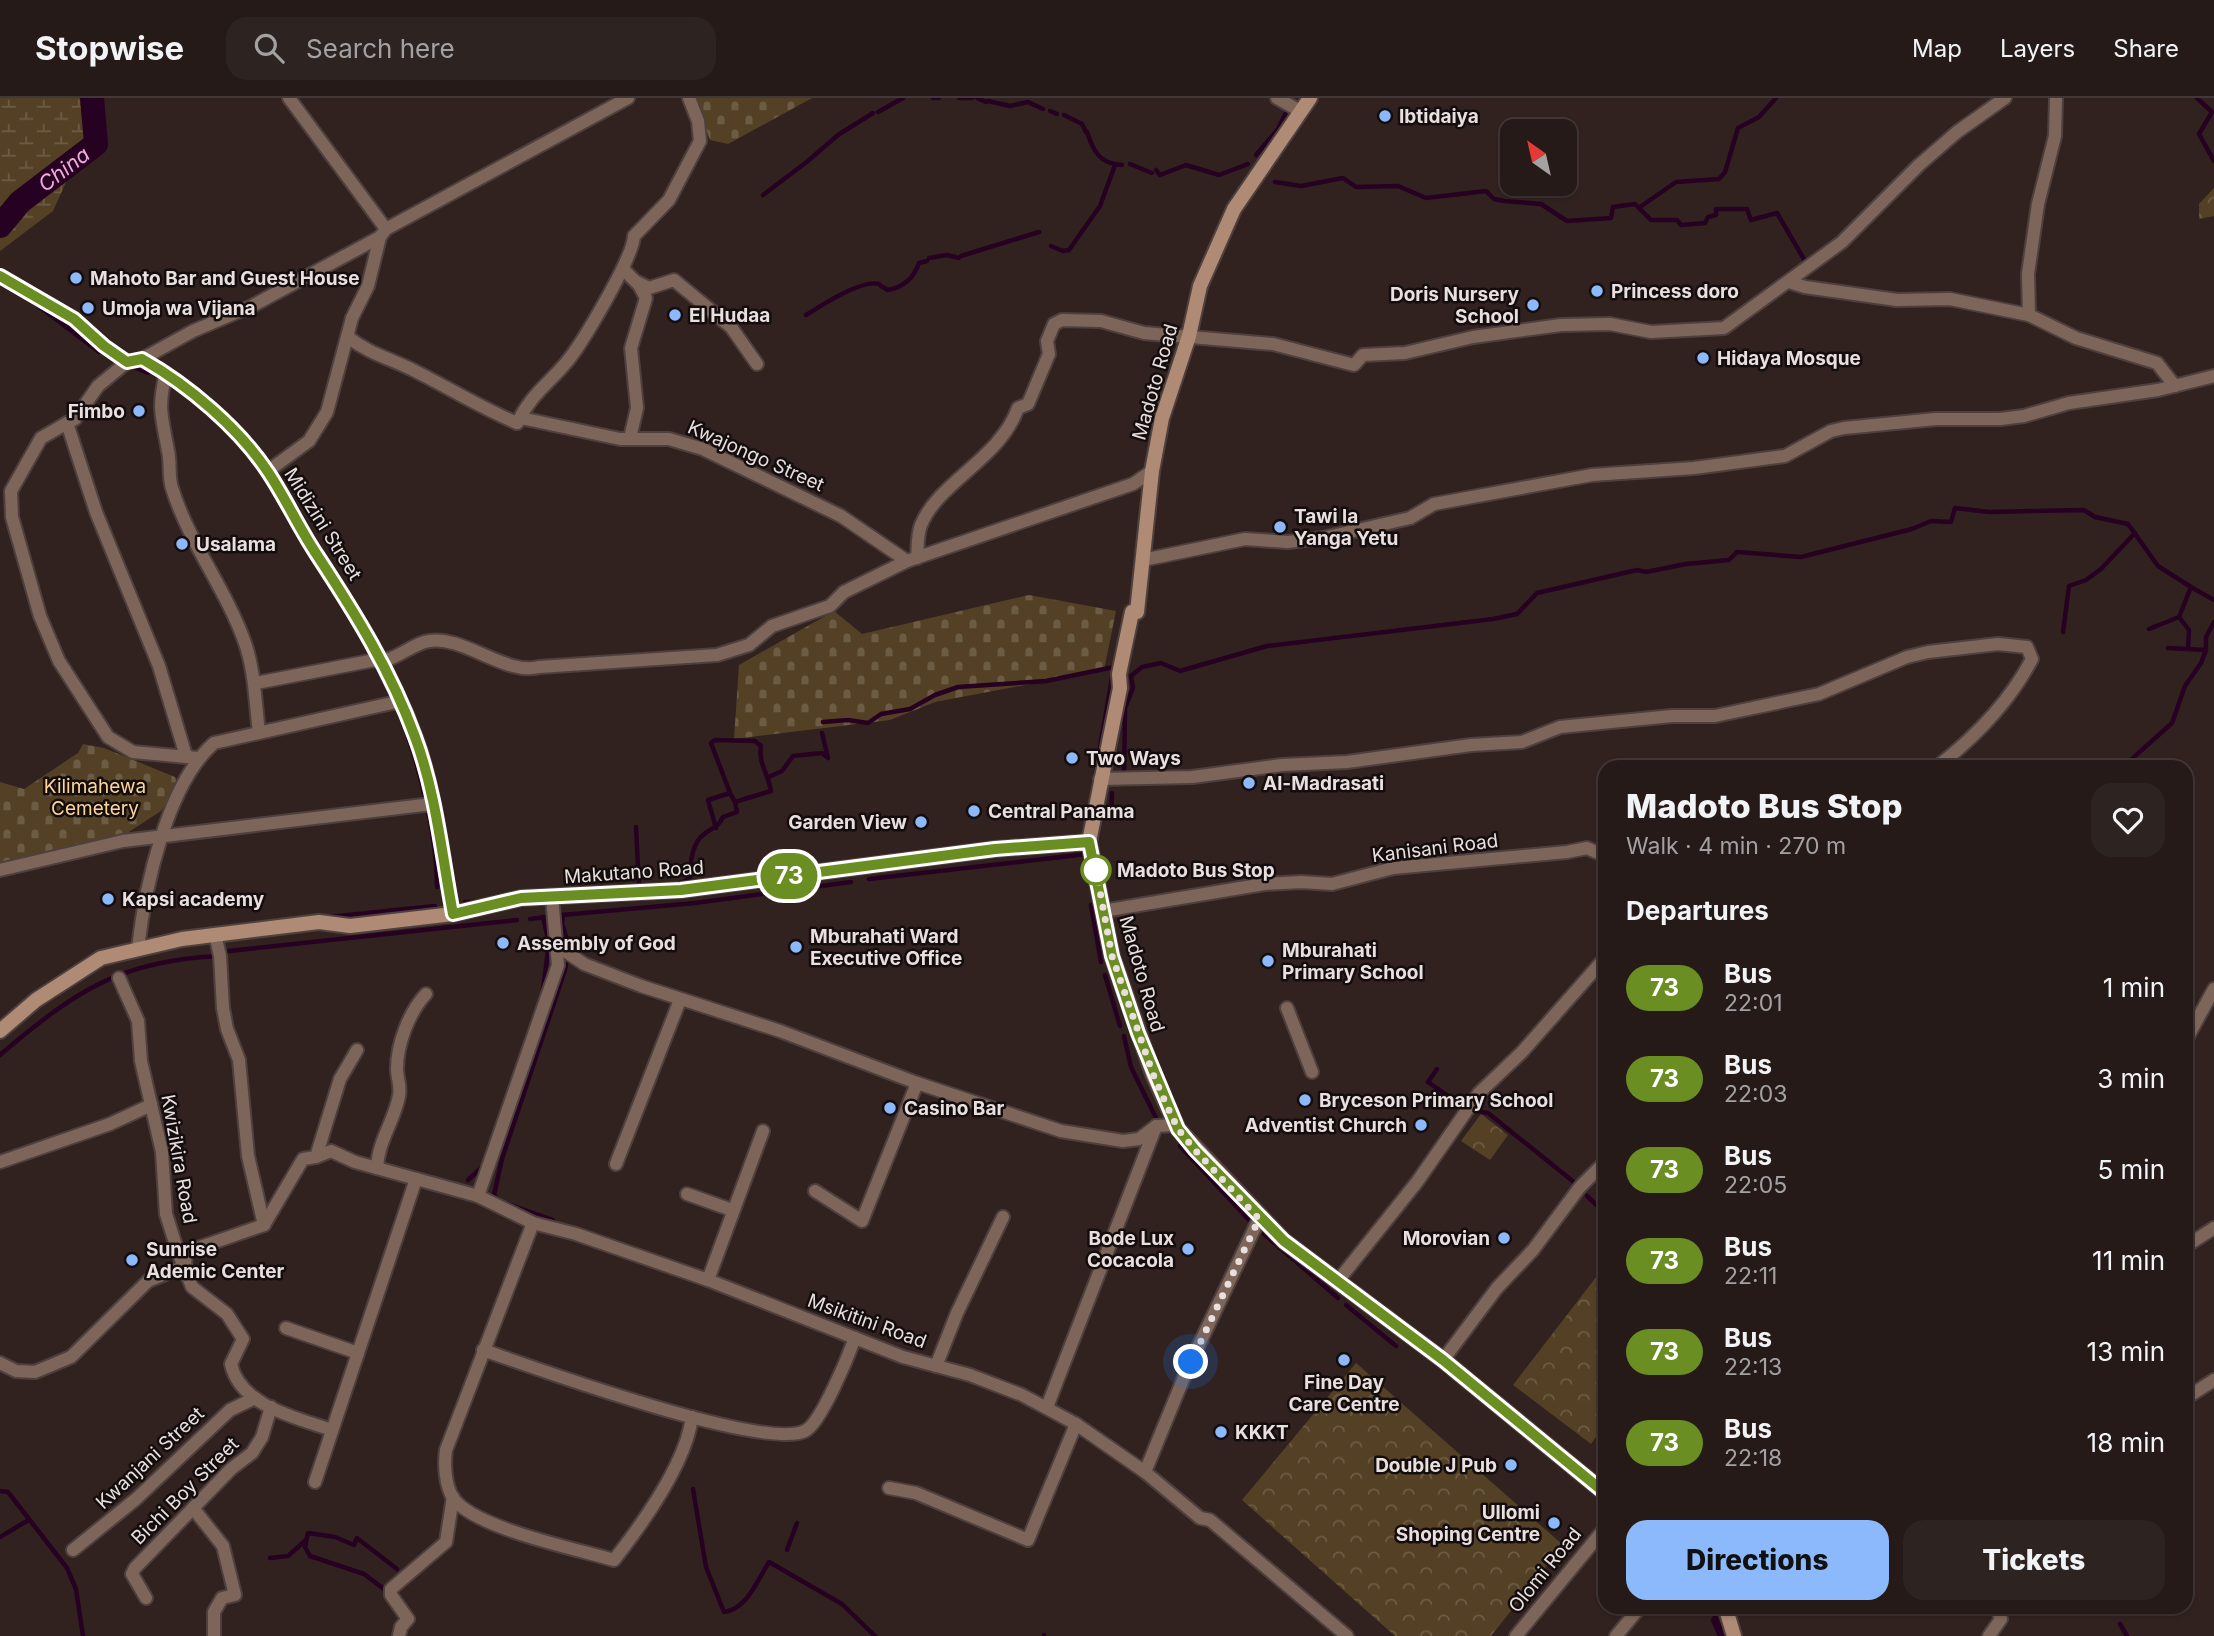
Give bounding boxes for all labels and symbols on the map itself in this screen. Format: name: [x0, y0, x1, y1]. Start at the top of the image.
place label: Ibtidaiya: [1399, 105, 1479, 128]
marker: Ibtidaiya: [1377, 108, 1393, 124]
north arrow: [1500, 119, 1577, 196]
water label: China: [33, 141, 94, 196]
place label: Mahoto Bar and Guest House: [90, 267, 359, 290]
marker: Mahoto Bar and Guest House: [68, 270, 84, 286]
place label: Princess doro: [1611, 280, 1739, 303]
place label: Doris Nursery School: [1390, 283, 1520, 328]
marker: Princess doro: [1589, 283, 1605, 299]
place label: Umoja wa Vijana: [102, 297, 256, 320]
marker: Doris Nursery School: [1525, 297, 1541, 313]
marker: Umoja wa Vijana: [80, 300, 96, 316]
place label: El Hudaa: [689, 304, 770, 327]
marker: El Hudaa: [667, 307, 683, 323]
street label: Madoto Road: [1127, 321, 1183, 443]
place label: Hidaya Mosque: [1717, 347, 1861, 370]
marker: Hidaya Mosque: [1695, 350, 1711, 366]
place label: Fimbo: [68, 400, 125, 423]
marker: Fimbo: [131, 403, 147, 419]
street label: Kwajongo Street: [684, 416, 828, 496]
street label: Midizini Street: [279, 464, 367, 584]
place label: Tawi la Yanga Yetu: [1294, 505, 1398, 550]
marker: Tawi la Yanga Yetu: [1272, 519, 1288, 535]
place label: Usalama: [196, 533, 276, 556]
marker: Usalama: [174, 536, 190, 552]
place label: Two Ways: [1086, 747, 1181, 770]
marker: Two Ways: [1064, 750, 1080, 766]
place label: Al-Madrasati: [1263, 772, 1384, 795]
park label: Kilimahewa Cemetery: [44, 775, 146, 820]
marker: Al-Madrasati: [1241, 775, 1257, 791]
place label: Central Panama: [988, 800, 1135, 823]
marker: Central Panama: [966, 803, 982, 819]
place label: Garden View: [788, 811, 907, 834]
marker: Garden View: [913, 814, 929, 830]
street label: Kanisani Road: [1371, 829, 1499, 867]
line badge: 73: [758, 853, 820, 899]
marker: Madoto Bus Stop: [1081, 855, 1111, 885]
street label: Makutano Road: [563, 856, 705, 888]
place label: Madoto Bus Stop: [1117, 859, 1275, 882]
place label: Kapsi academy: [122, 888, 265, 911]
marker: Kapsi academy: [100, 891, 116, 907]
street label: Madoto Road: [1114, 913, 1170, 1035]
place label: Mburahati Ward Executive Office: [810, 925, 962, 970]
place label: Assembly of God: [517, 932, 676, 955]
marker: Assembly of God: [495, 935, 511, 951]
marker: Mburahati Ward Executive Office: [788, 939, 804, 955]
place label: Mburahati Primary School: [1282, 939, 1424, 984]
marker: Mburahati Primary School: [1260, 953, 1276, 969]
place label: Bryceson Primary School: [1319, 1089, 1553, 1112]
marker: Bryceson Primary School: [1297, 1092, 1313, 1108]
street label: Kwizikira Road: [156, 1093, 202, 1225]
place label: Casino Bar: [904, 1097, 1004, 1120]
marker: Casino Bar: [882, 1100, 898, 1116]
place label: Adventist Church: [1245, 1114, 1407, 1137]
marker: Adventist Church: [1413, 1117, 1429, 1133]
place label: Bode Lux Cocacola: [1087, 1227, 1174, 1272]
place label: Morovian: [1403, 1227, 1490, 1250]
marker: Morovian: [1496, 1230, 1512, 1246]
place label: Sunrise Ademic Center: [146, 1238, 285, 1283]
marker: Bode Lux Cocacola: [1180, 1241, 1196, 1257]
marker: Sunrise Ademic Center: [124, 1252, 140, 1268]
street label: Msikitini Road: [804, 1289, 930, 1353]
your location: [1173, 1344, 1208, 1379]
marker: Fine Day Care Centre: [1336, 1352, 1352, 1368]
place label: Fine Day Care Centre: [1289, 1371, 1399, 1416]
street label: Kwanjani Street: [91, 1402, 209, 1514]
place label: KKKT: [1235, 1421, 1289, 1444]
marker: KKKT: [1213, 1424, 1229, 1440]
street label: Bichi Boy Street: [127, 1433, 243, 1549]
place label: Double J Pub: [1375, 1454, 1497, 1477]
marker: Double J Pub: [1503, 1457, 1519, 1473]
place label: Ullomi Shoping Centre: [1396, 1501, 1540, 1546]
marker: Ullomi Shoping Centre: [1546, 1515, 1562, 1531]
street label: Olomi Road: [1504, 1523, 1586, 1617]

